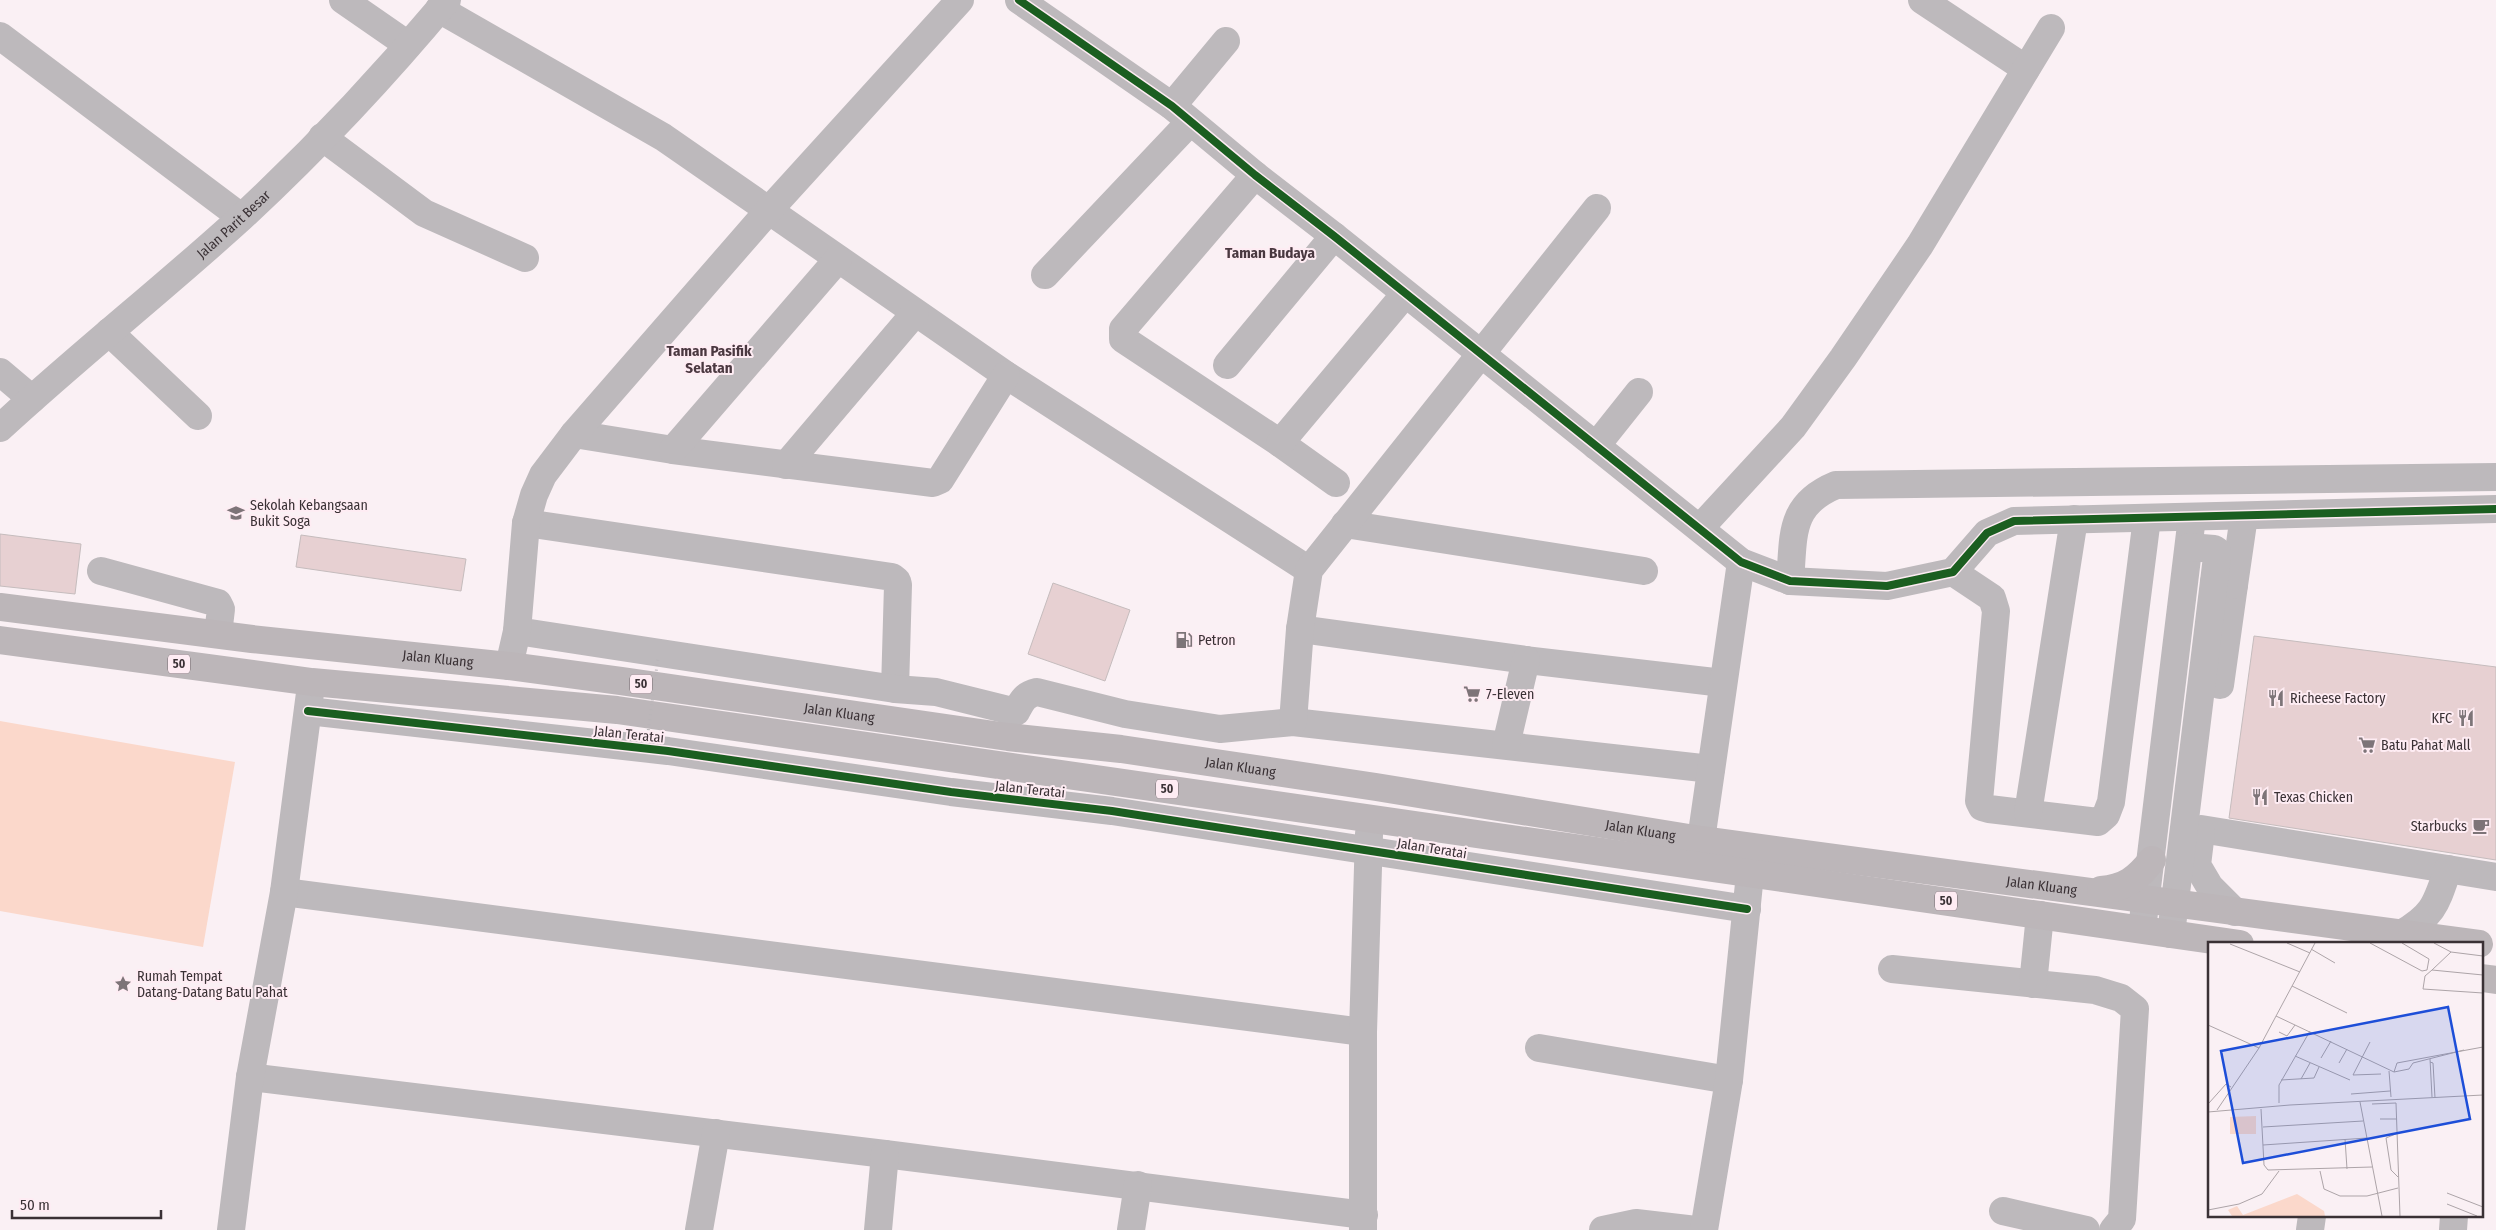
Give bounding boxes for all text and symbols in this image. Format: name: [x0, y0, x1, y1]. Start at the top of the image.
street label: Jalan Parit Besar: [193, 187, 274, 262]
district label: Taman Budaya: [1225, 244, 1315, 262]
district label: Taman Pasifik Selatan: [666, 342, 752, 377]
place label: Sekolah Kebangsaan Bukit Soga: [250, 497, 368, 530]
school or university icon: Sekolah Kebangsaan Bukit Soga: [226, 503, 246, 523]
fuel station icon: Petron: [1174, 630, 1194, 650]
place label: Petron: [1198, 632, 1236, 649]
street label: Jalan Kluang: [402, 647, 475, 671]
road number: 50: [168, 654, 190, 674]
road number: 50: [630, 674, 652, 694]
supermarket icon: 7-Eleven: [1462, 684, 1482, 704]
place label: 7-Eleven: [1486, 686, 1534, 703]
restaurant icon: Richeese Factory: [2266, 688, 2286, 708]
place label: Richeese Factory: [2290, 690, 2386, 707]
street label: Jalan Kluang: [803, 700, 876, 727]
restaurant icon: KFC: [2456, 708, 2476, 728]
place label: KFC: [2432, 710, 2452, 727]
street label: Jalan Teratai: [593, 722, 665, 747]
supermarket icon: Batu Pahat Mall: [2357, 735, 2377, 755]
place label: Batu Pahat Mall: [2381, 737, 2471, 754]
street label: Jalan Kluang: [1204, 754, 1277, 781]
street label: Jalan Teratai: [994, 777, 1066, 802]
road number: 50: [1156, 780, 1178, 799]
restaurant icon: Texas Chicken: [2250, 787, 2270, 807]
place label: Texas Chicken: [2274, 789, 2353, 806]
cafe icon: Starbucks: [2471, 816, 2491, 836]
street label: Jalan Kluang: [1604, 817, 1677, 845]
place label: Starbucks: [2411, 818, 2467, 835]
street label: Jalan Teratai: [1396, 835, 1468, 862]
street label: Jalan Kluang: [2005, 873, 2078, 899]
road number: 50: [1935, 891, 1957, 910]
inset map: [2208, 942, 2484, 1218]
place label: Rumah Tempat Datang-Datang Batu Pahat: [137, 968, 288, 1001]
place icon: Rumah Tempat Datang-Datang Batu Pahat: [113, 974, 133, 994]
scale bar: [12, 1188, 161, 1220]
text: 50 m: [20, 1196, 50, 1214]

